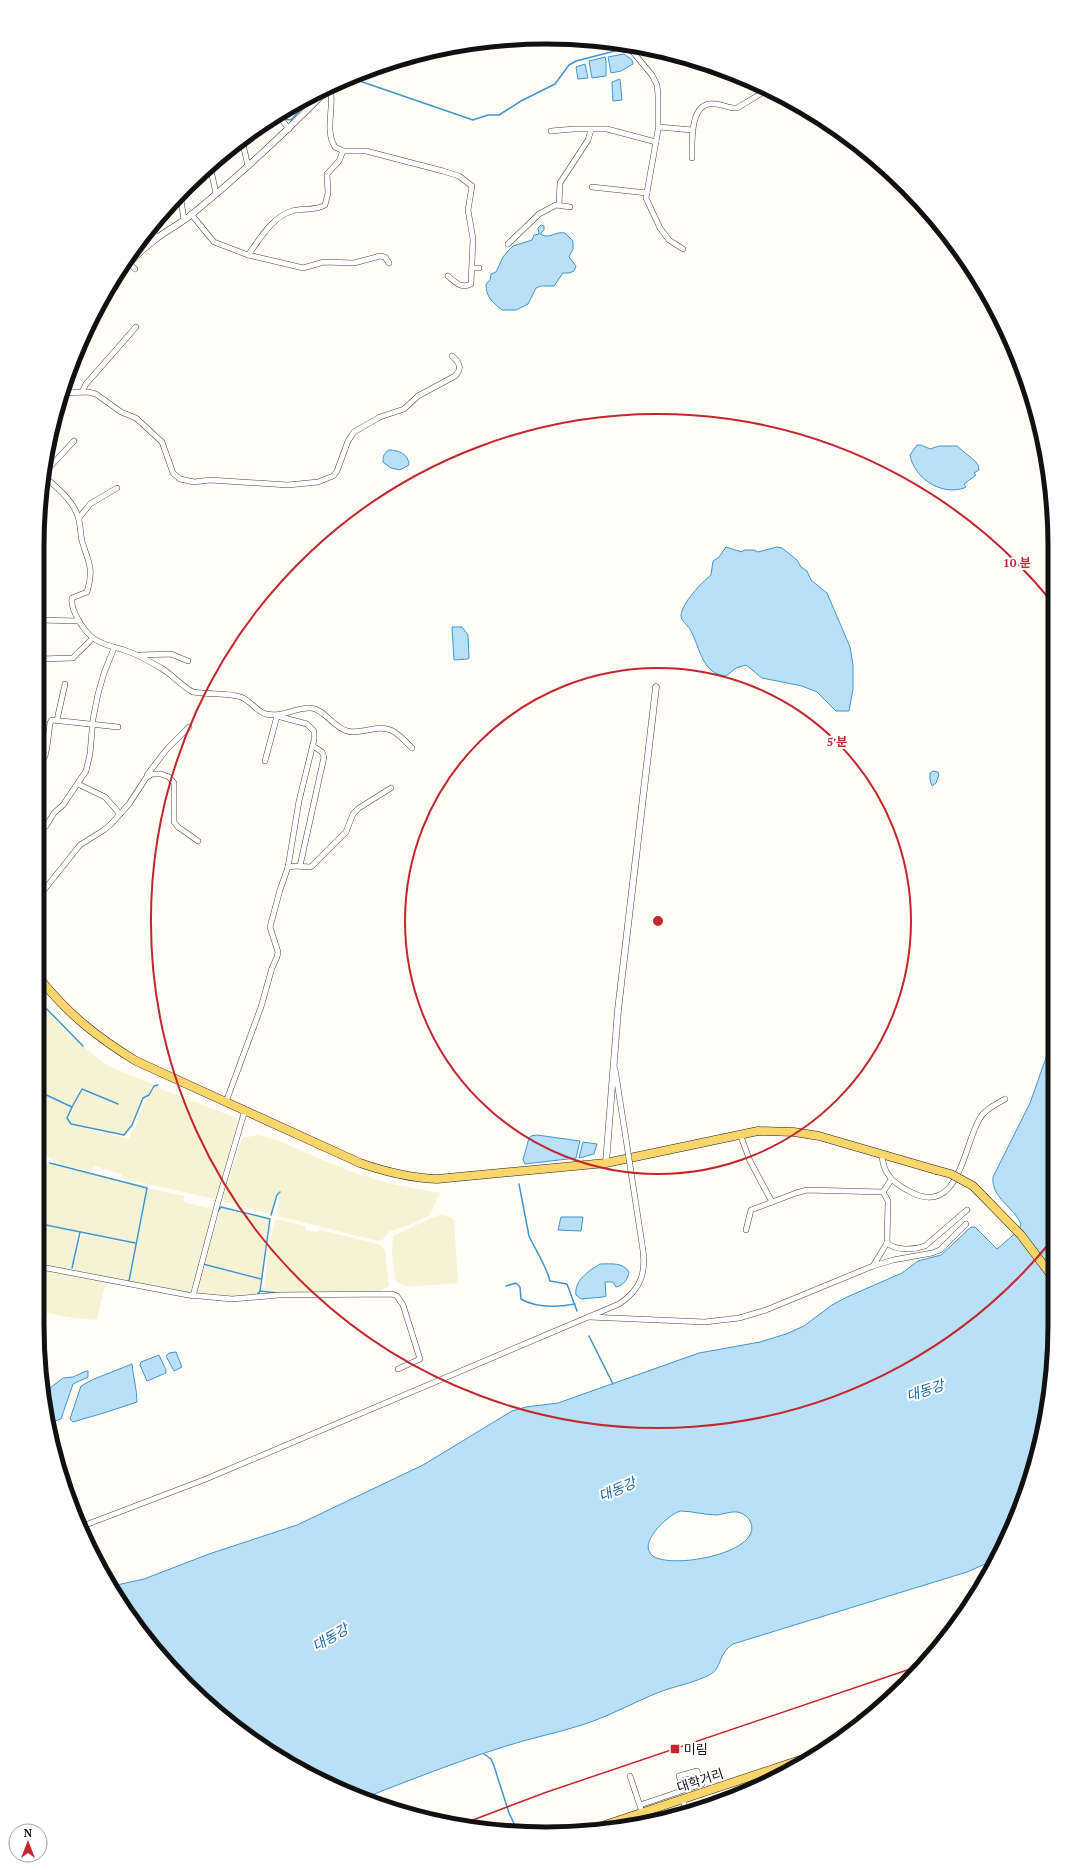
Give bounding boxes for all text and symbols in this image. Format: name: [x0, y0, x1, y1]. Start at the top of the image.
text: 10 분: [1003, 555, 1031, 570]
text: 5 분: [826, 734, 848, 749]
centre of rings: [651, 914, 665, 928]
water label: 대동강: [904, 1374, 948, 1405]
water label: 대동강: [596, 1472, 640, 1505]
water label: 대동강: [309, 1618, 353, 1655]
place label: 미림: [684, 1740, 708, 1758]
marker: 미림: [669, 1743, 681, 1755]
street label: 대학거리: [674, 1764, 726, 1796]
north arrow: [8, 1823, 48, 1863]
text: N: [24, 1826, 33, 1840]

